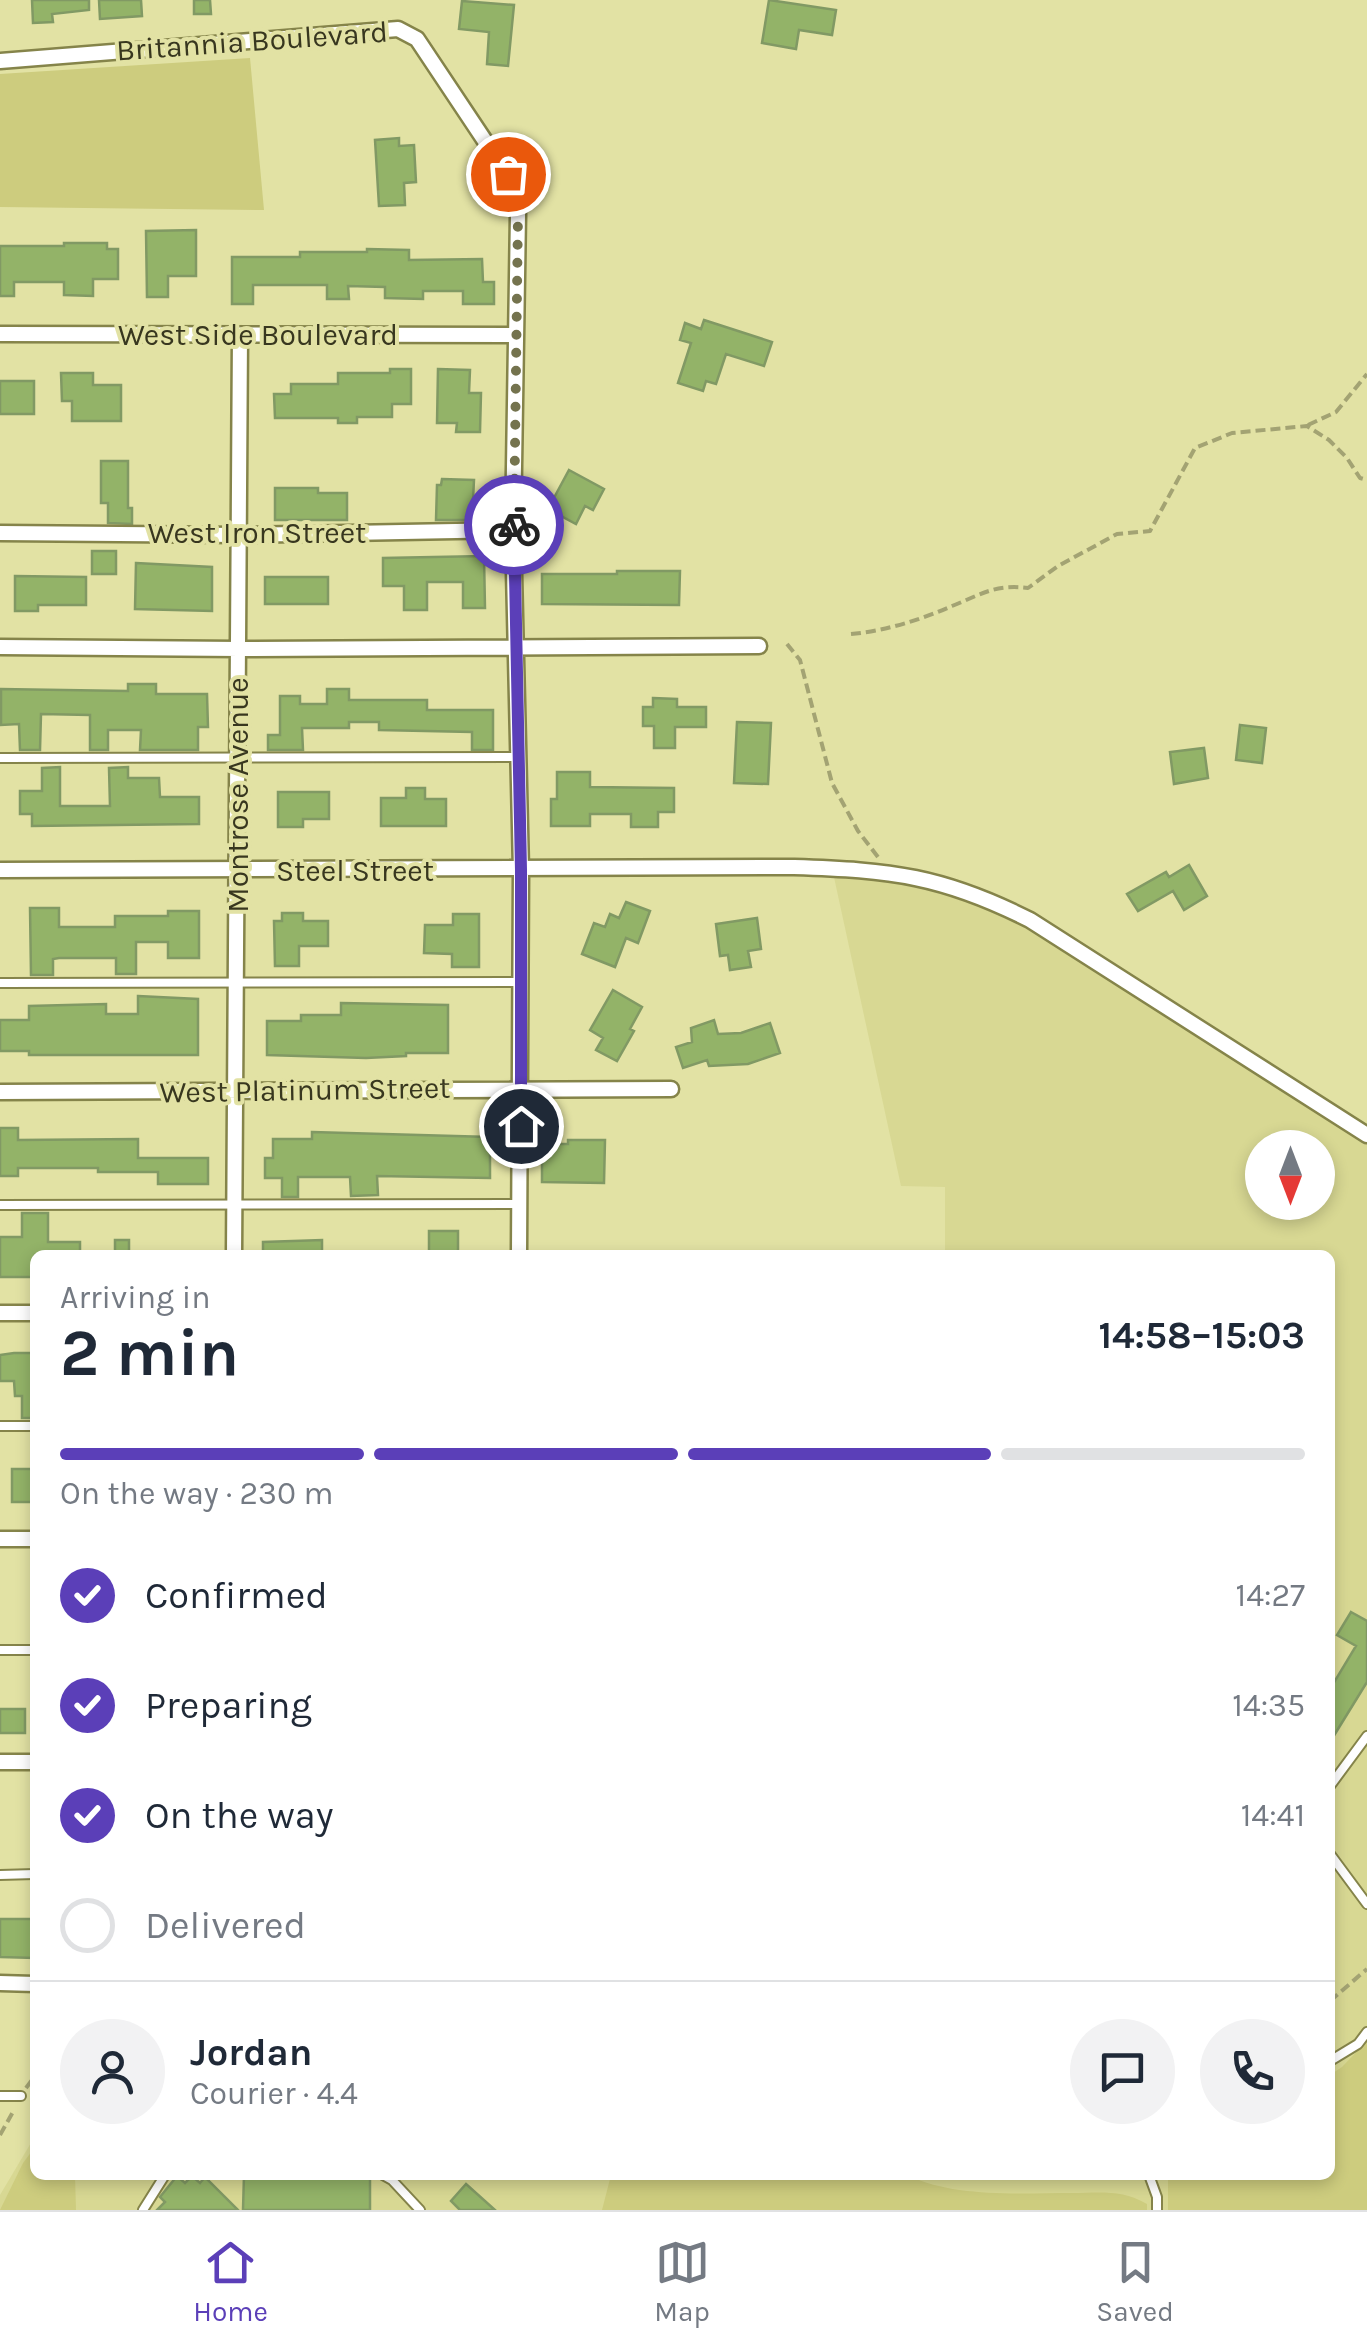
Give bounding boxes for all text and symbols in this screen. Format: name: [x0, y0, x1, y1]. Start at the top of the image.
street label: Britannia Boulevard: [115, 14, 389, 68]
pin: [466, 132, 551, 217]
icon: bag: [481, 147, 536, 202]
street label: West Side Boulevard: [118, 317, 398, 353]
courier: [464, 475, 564, 575]
icon: bike: [487, 498, 542, 553]
street label: West Iron Street: [148, 515, 366, 551]
street label: Montrose Avenue: [220, 677, 256, 913]
street label: Steel Street: [276, 853, 434, 889]
street label: West Platinum Street: [159, 1069, 451, 1111]
pin: [479, 1084, 564, 1169]
icon: home: [494, 1099, 549, 1154]
north arrow: [1245, 1130, 1335, 1220]
map controls: [1245, 1130, 1335, 1220]
text: Arriving in: [60, 1279, 211, 1316]
text: 14:58–15:03: [1098, 1313, 1305, 1358]
text: 2 min: [60, 1315, 239, 1391]
text: On the way · 230 m: [60, 1475, 334, 1512]
icon: check: [60, 1568, 115, 1623]
text: Confirmed: [145, 1573, 328, 1618]
text: 14:27: [1236, 1577, 1305, 1614]
icon: check: [60, 1678, 115, 1733]
text: Preparing: [145, 1683, 312, 1728]
text: 14:35: [1232, 1687, 1305, 1724]
icon: check: [60, 1788, 115, 1843]
text: On the way: [145, 1793, 333, 1838]
text: 14:41: [1241, 1797, 1305, 1834]
text: Delivered: [145, 1903, 306, 1948]
button: person: [60, 2019, 165, 2124]
button: chat: [1070, 2019, 1175, 2124]
button: phone: [1200, 2019, 1305, 2124]
text: Jordan: [190, 2030, 313, 2075]
text: Courier · 4.4: [190, 2075, 358, 2112]
tab: Home: [193, 2235, 268, 2328]
tab: Map: [654, 2235, 710, 2328]
tab: Saved: [1096, 2235, 1174, 2328]

